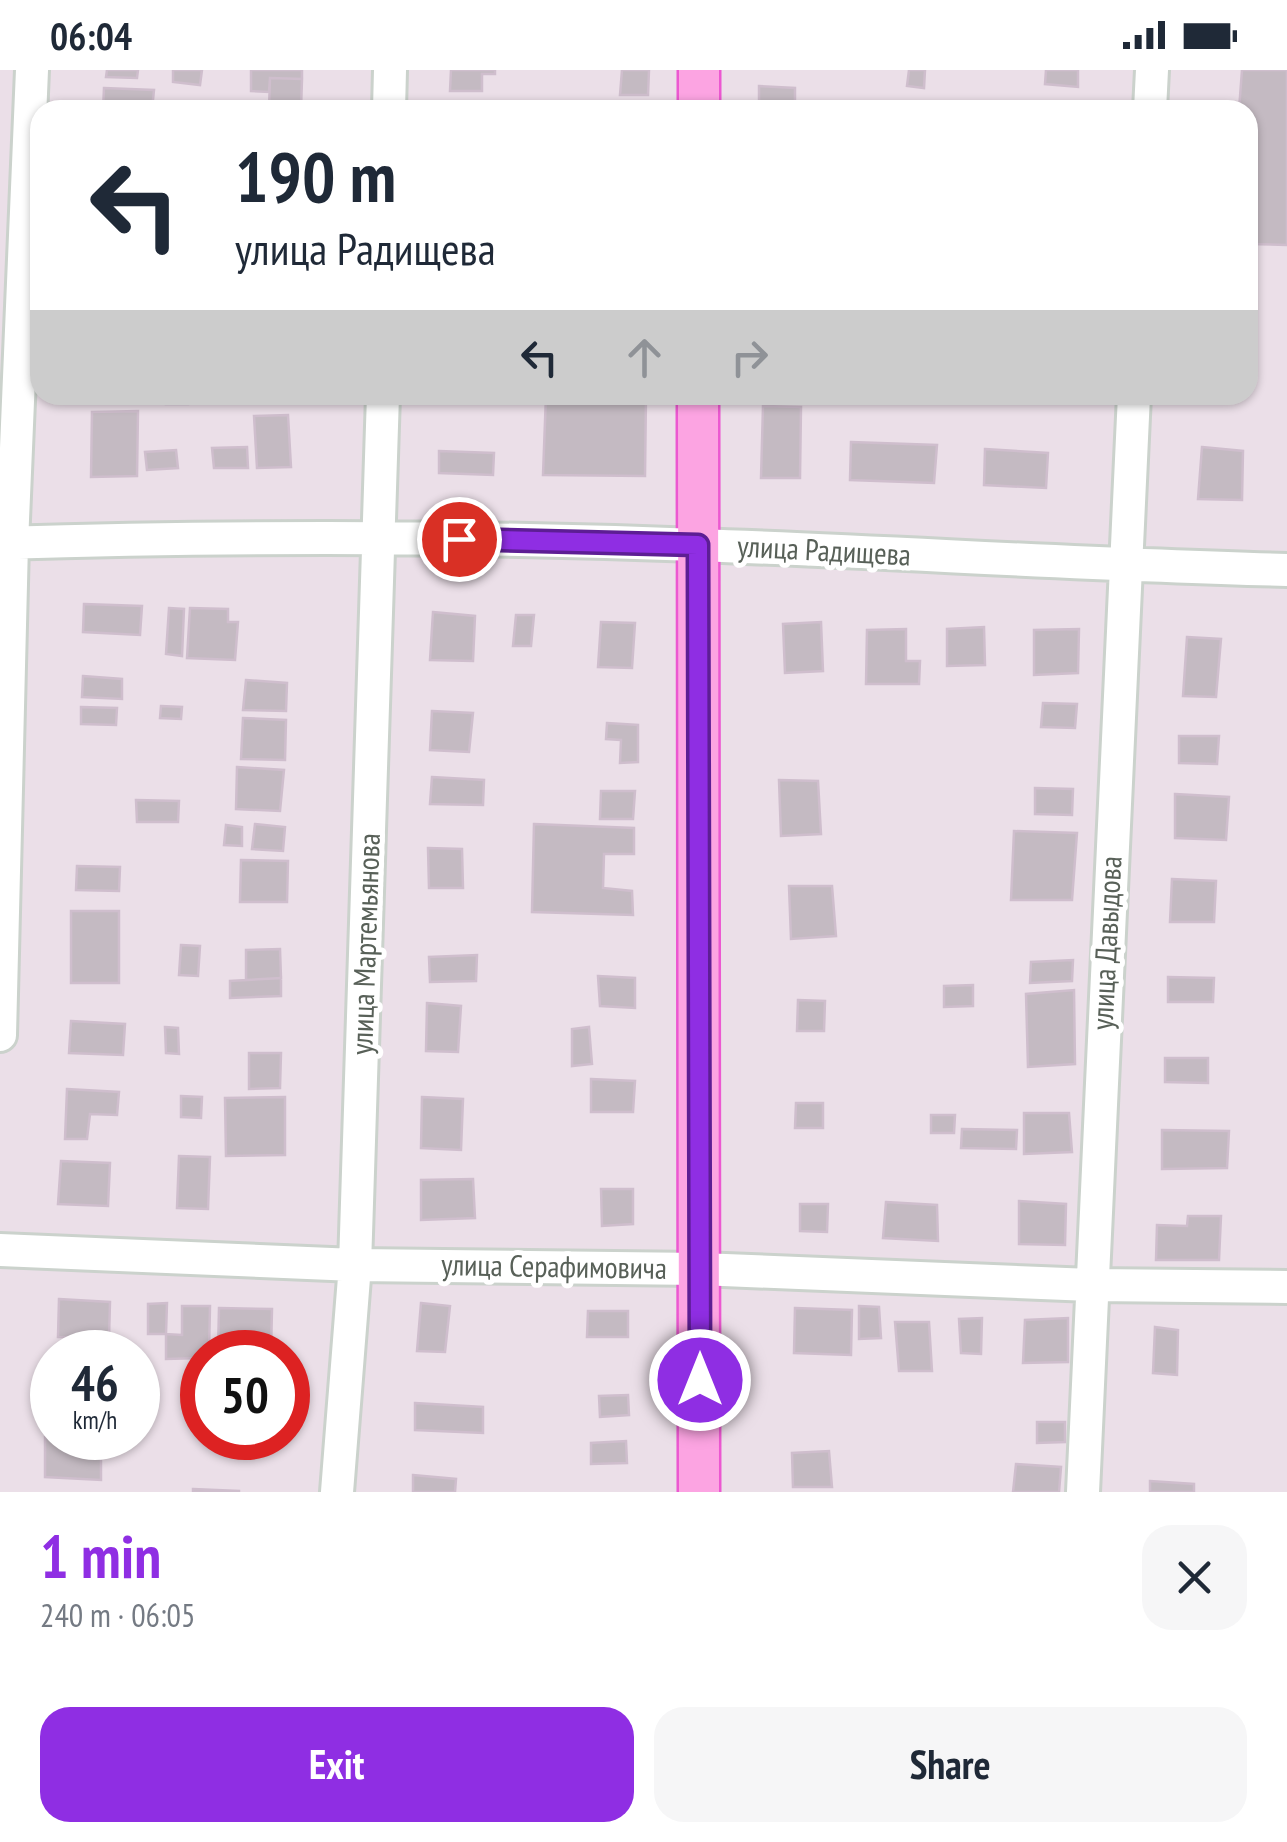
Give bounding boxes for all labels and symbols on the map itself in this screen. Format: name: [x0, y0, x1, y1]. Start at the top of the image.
pin: [417, 497, 502, 582]
street label: улица Радищева: [736, 525, 912, 574]
street label: улица Мартемьянова: [341, 832, 388, 1056]
street label: улица Давыдова: [1081, 855, 1130, 1031]
street label: улица Серафимовича: [441, 1244, 667, 1287]
position arrow: [648, 1328, 752, 1432]
speed limit sign: 50: [180, 1330, 310, 1460]

